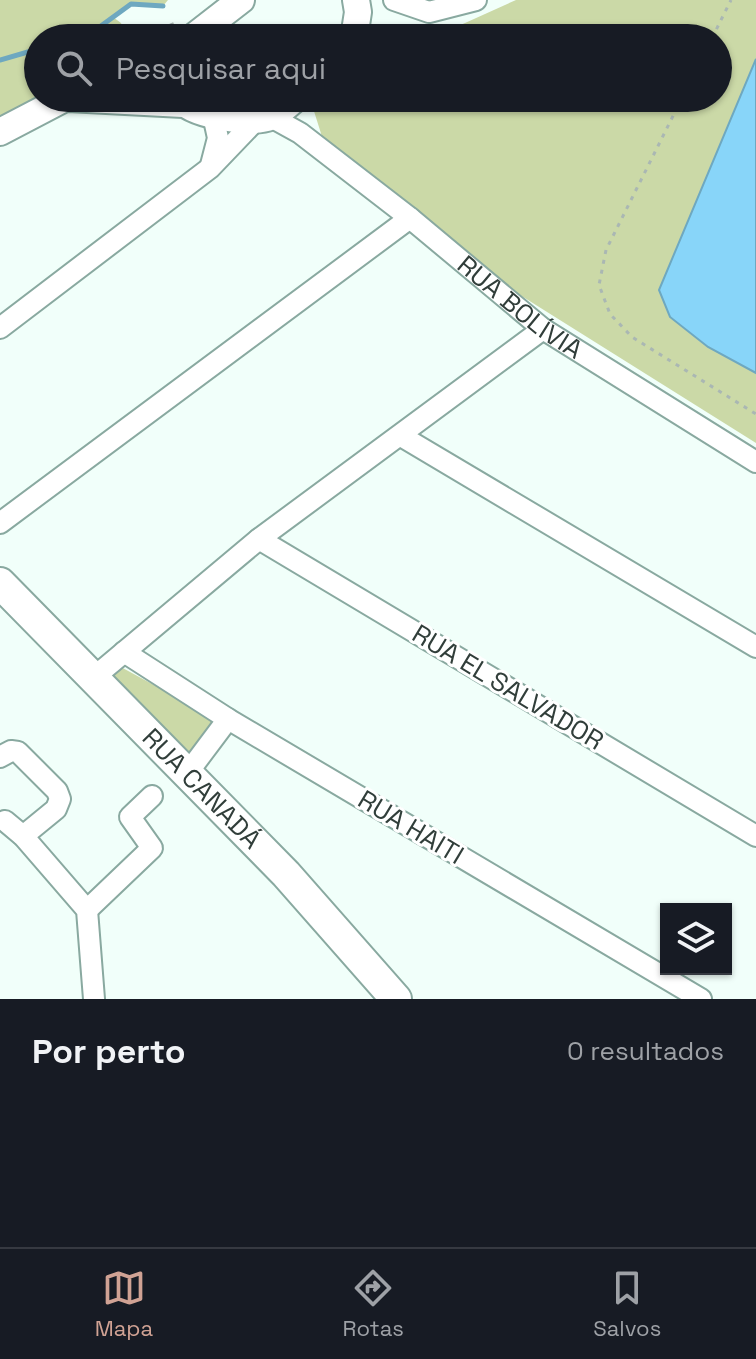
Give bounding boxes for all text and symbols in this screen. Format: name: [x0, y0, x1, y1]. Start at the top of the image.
search box: [24, 24, 732, 112]
icon: search: [52, 46, 96, 90]
text: Pesquisar aqui: [116, 49, 326, 88]
street label: RUA BOLÍVIA: [450, 248, 589, 367]
street label: RUA EL SALVADOR: [406, 616, 610, 758]
street label: RUA CANADÁ: [135, 721, 269, 856]
street label: RUA HAITI: [352, 782, 470, 872]
map controls: [660, 903, 732, 975]
button: layers: [660, 903, 732, 975]
text: Por perto: [32, 1030, 186, 1073]
text: 0 resultados: [567, 1034, 724, 1068]
tab: Mapa: [95, 1266, 153, 1342]
tab: Rotas: [343, 1266, 404, 1342]
tab: Salvos: [593, 1266, 661, 1342]

